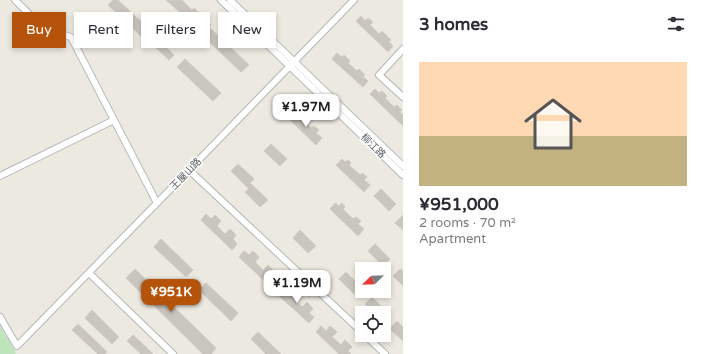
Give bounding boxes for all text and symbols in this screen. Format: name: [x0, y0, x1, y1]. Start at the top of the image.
chip: Buy: [12, 12, 66, 48]
chip: Rent: [74, 12, 133, 48]
chip: Filters: [141, 12, 210, 48]
chip: New: [218, 12, 276, 48]
icon: filters: [665, 13, 687, 35]
text: 3 homes: [419, 14, 488, 35]
icon: home: [517, 88, 589, 160]
pin: ¥1.97M: [273, 94, 339, 128]
text: ¥1.97M: [282, 99, 330, 115]
street label: 柳江路: [358, 131, 388, 161]
street label: 王屋山路: [168, 155, 204, 193]
text: ¥951,000: [419, 194, 499, 215]
text: 2 rooms · 70 m²: [419, 215, 516, 231]
text: Apartment: [419, 231, 486, 247]
north arrow: [355, 262, 391, 298]
map controls: [355, 262, 391, 342]
pin: ¥1.19M: [264, 270, 330, 304]
text: ¥1.19M: [273, 275, 321, 291]
pin: ¥951K: [143, 279, 199, 313]
text: ¥951K: [150, 284, 192, 300]
button: locate: [355, 306, 391, 342]

